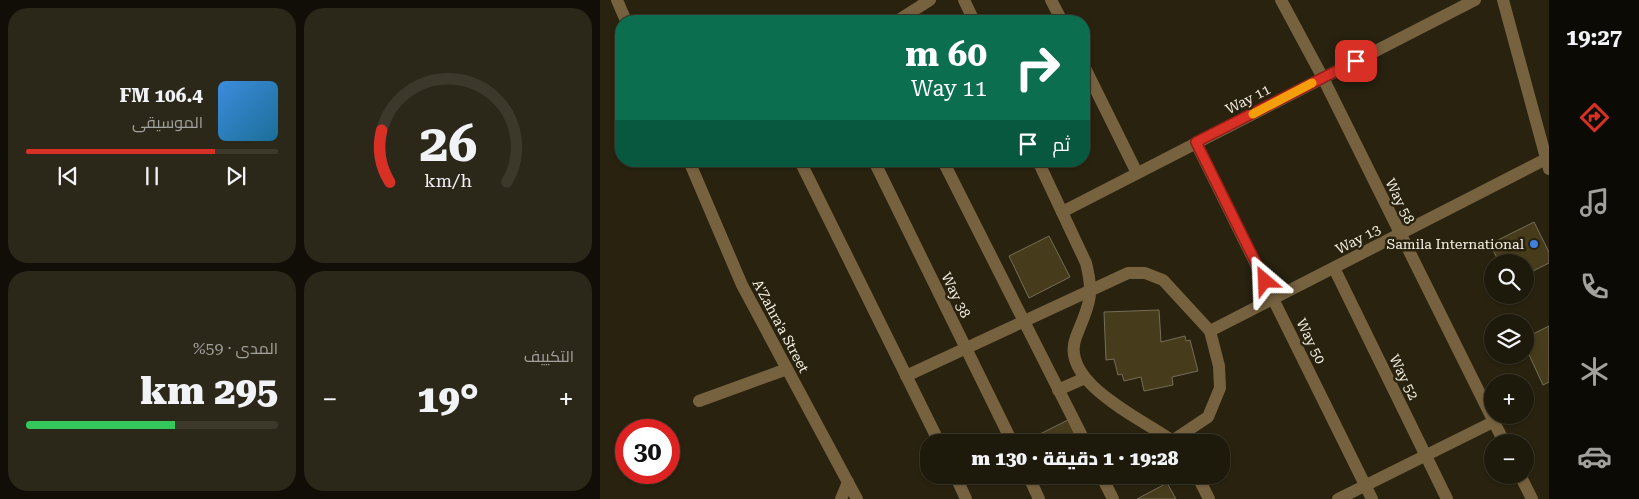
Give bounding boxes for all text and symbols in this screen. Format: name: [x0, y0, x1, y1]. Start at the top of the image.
text: 19:27: [1566, 25, 1622, 50]
text: 60 m: [905, 34, 987, 75]
icon: right: [1005, 35, 1070, 100]
pin: [1335, 40, 1377, 82]
icon: arrive: [1342, 47, 1370, 75]
text: Way 11: [911, 76, 987, 101]
street label: Way 11: [1223, 81, 1273, 117]
text: 106.4 FM: [120, 84, 203, 107]
icon: directions: [1577, 100, 1612, 135]
text: الموسيقى: [132, 113, 203, 132]
text: 26: [419, 113, 477, 174]
icon: arrive: [1014, 130, 1042, 158]
text: ثم: [1052, 133, 1070, 156]
icon: previous: [54, 162, 82, 190]
icon: pause: [138, 162, 166, 190]
icon: next: [222, 162, 250, 190]
text: km/h: [424, 170, 472, 191]
street label: Way 58: [1382, 176, 1418, 226]
icon: music: [1577, 185, 1612, 220]
street label: Way 13: [1333, 221, 1383, 257]
place label: Samila International: [1386, 236, 1525, 252]
marker: Samila International: [1528, 238, 1540, 250]
position arrow: [1238, 254, 1290, 306]
map controls: [1484, 254, 1534, 484]
button: search: [1484, 254, 1534, 304]
icon: phone: [1577, 269, 1612, 304]
street label: Way 38: [938, 270, 974, 320]
street label: A'Zahra'a Street: [750, 277, 812, 375]
button: layers: [1484, 314, 1534, 364]
street label: Way 50: [1293, 316, 1329, 366]
text: المدى · 59%: [193, 339, 278, 358]
text: التكييف: [524, 347, 574, 366]
street label: Way 52: [1386, 352, 1422, 402]
icon: climate: [1577, 354, 1612, 389]
text: 295 km: [140, 369, 278, 413]
button: +: [1484, 374, 1534, 424]
text: 19°: [417, 377, 479, 421]
text: −: [322, 383, 338, 416]
text: +: [558, 383, 574, 416]
speed limit sign: 30: [615, 419, 680, 484]
button: −: [1484, 434, 1534, 484]
icon: car: [1577, 439, 1612, 474]
text: 19:28 · 1 دقيقة · 130 m: [972, 447, 1178, 470]

